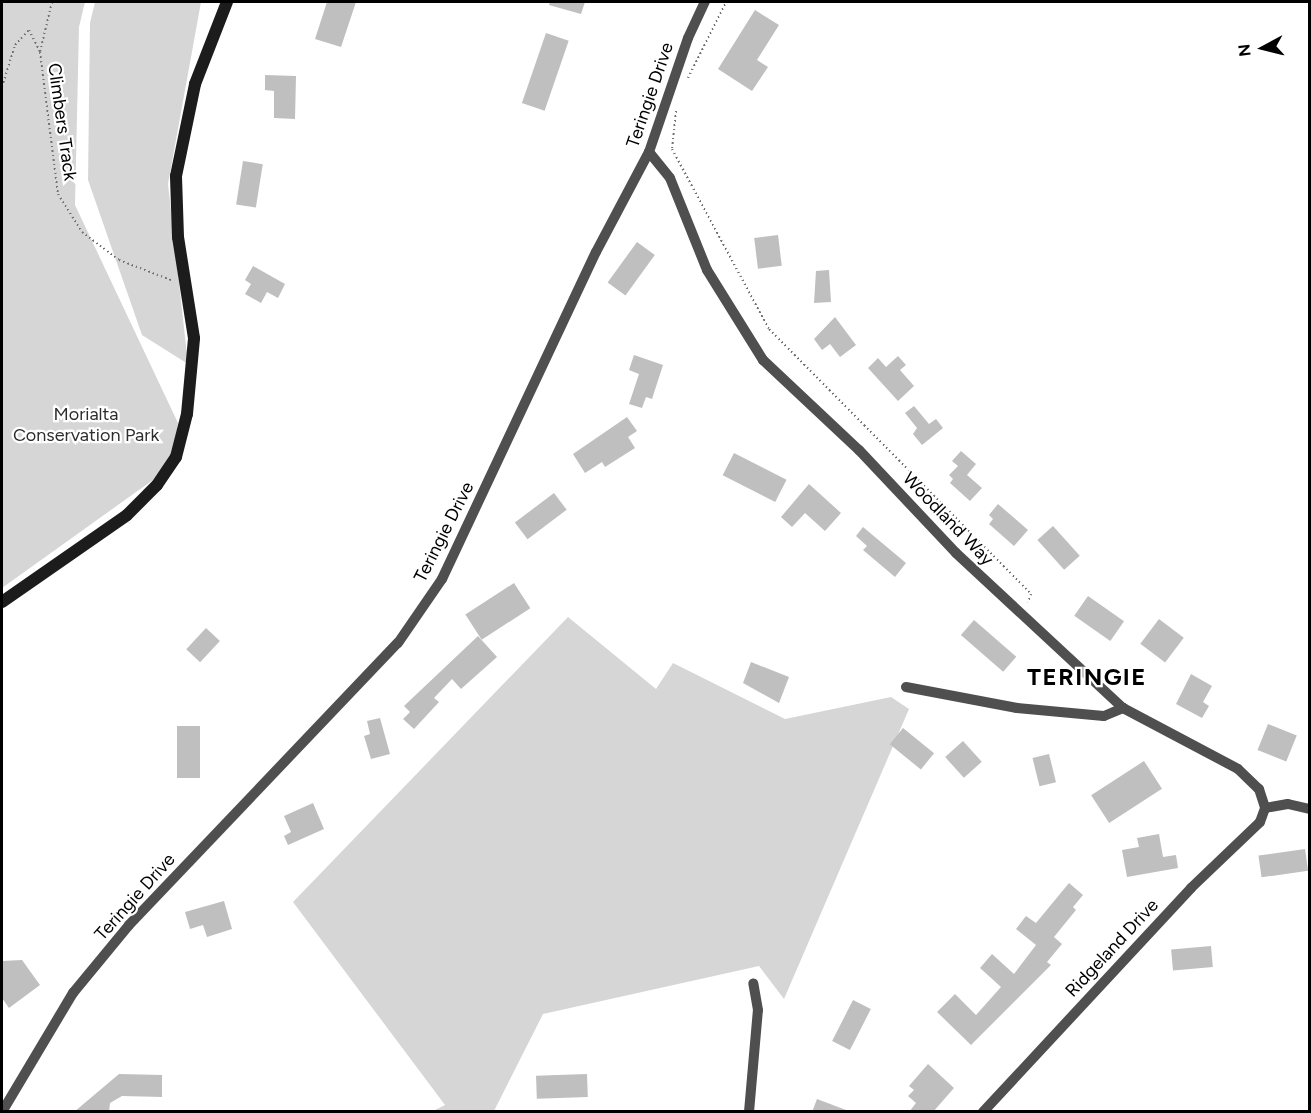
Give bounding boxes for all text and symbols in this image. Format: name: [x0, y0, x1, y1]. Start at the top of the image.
north arrow: [1233, 18, 1293, 78]
street label: Teringie Drive: [622, 40, 678, 150]
text: N: [1234, 43, 1255, 58]
street label: Climbers Track: [43, 62, 81, 182]
park label: Morialta Conservation Park: [13, 404, 159, 446]
street label: Woodland Way: [898, 468, 998, 570]
street label: Teringie Drive: [409, 478, 479, 586]
district label: TERINGIE: [1027, 663, 1147, 691]
street label: Teringie Drive: [90, 849, 180, 945]
street label: Ridgeland Drive: [1061, 894, 1163, 1002]

